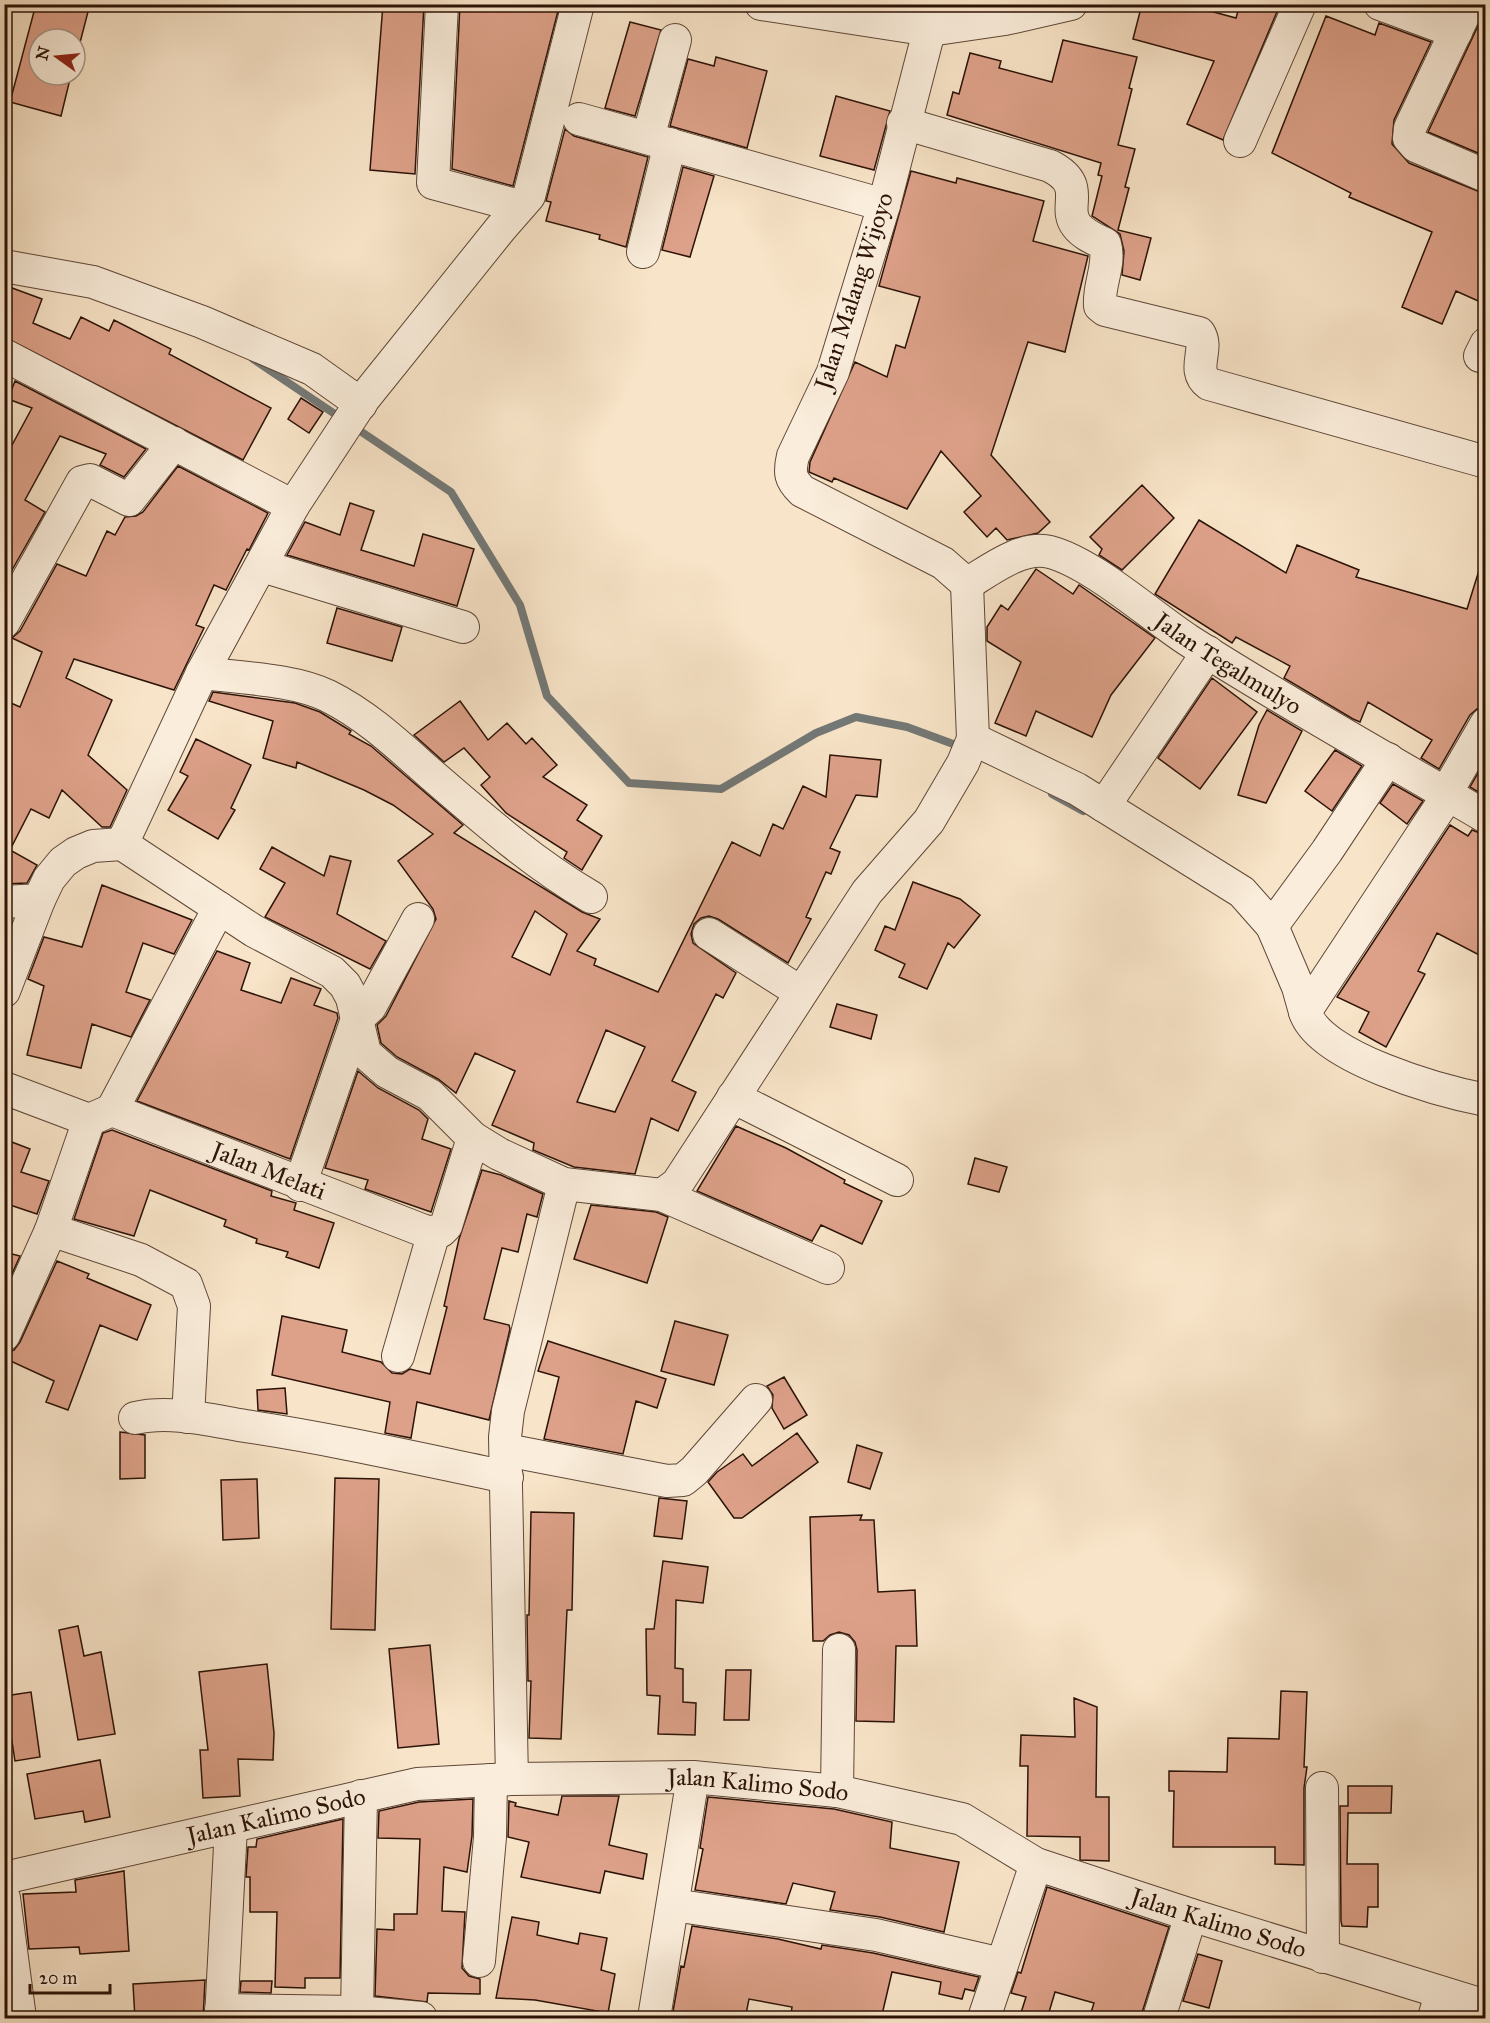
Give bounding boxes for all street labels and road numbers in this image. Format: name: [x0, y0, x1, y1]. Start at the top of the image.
street label: Jalan Malang Wijoyo: [807, 189, 900, 396]
street label: Jalan Tegalmulyo: [1146, 604, 1307, 721]
street label: Jalan Melati: [204, 1134, 331, 1207]
street label: Jalan Kalimo Sodo: [664, 1762, 852, 1808]
street label: Jalan Kalimo Sodo: [181, 1781, 368, 1852]
street label: Jalan Kalimo Sodo: [1124, 1880, 1310, 1965]

